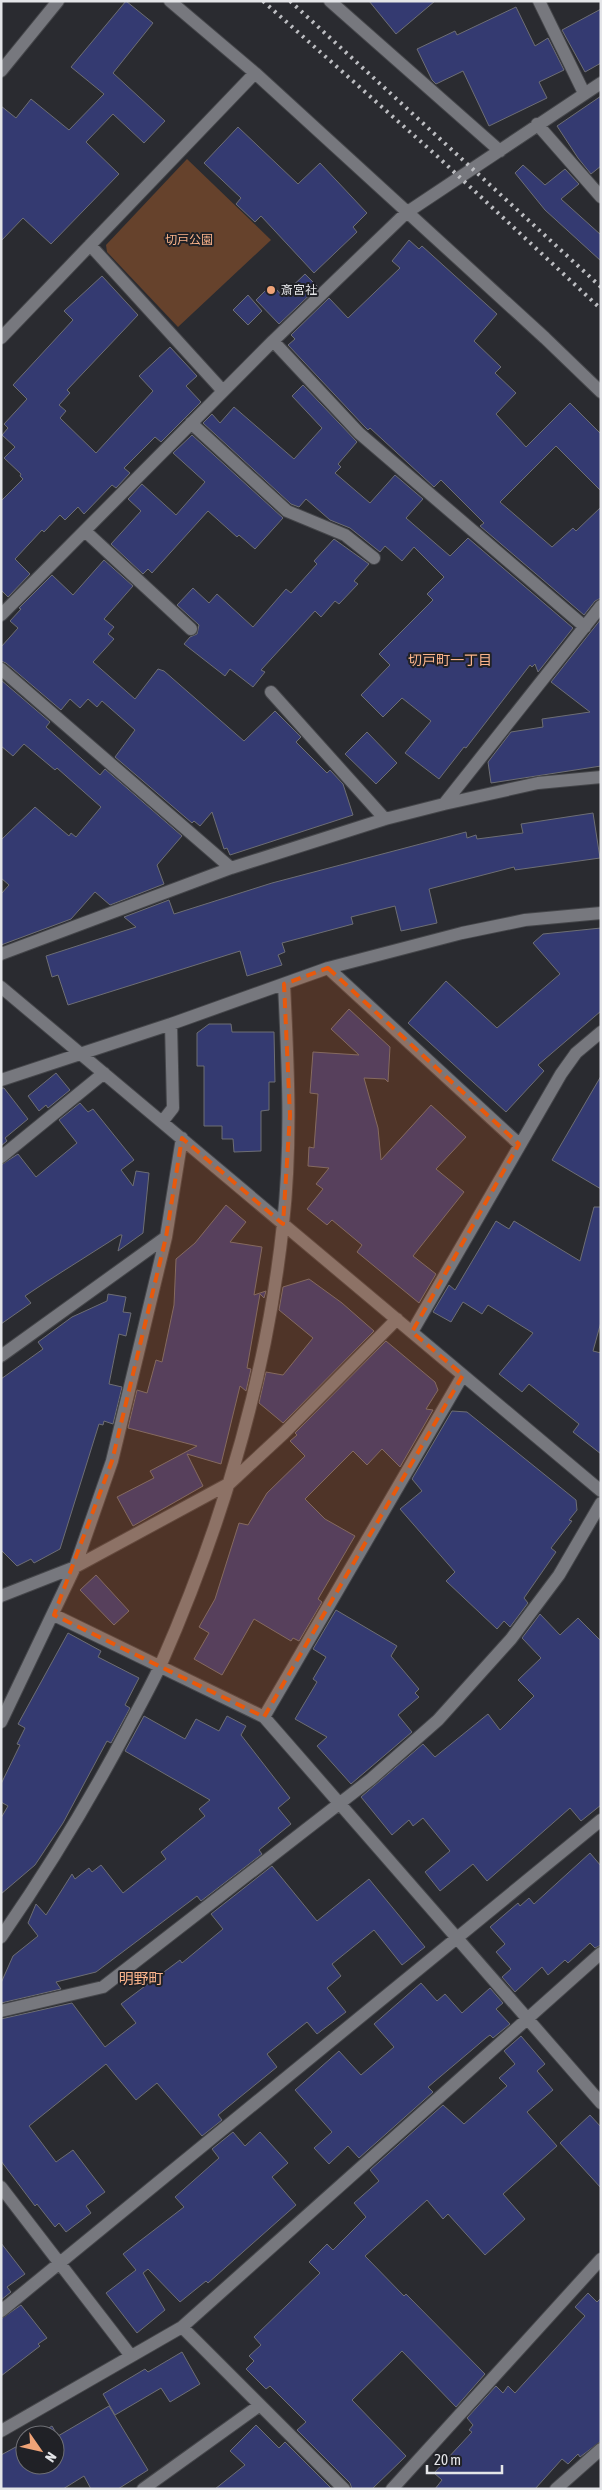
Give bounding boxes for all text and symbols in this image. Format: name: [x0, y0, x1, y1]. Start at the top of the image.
park label: 切戸公園: [165, 233, 213, 247]
place label: 斎宮社: [281, 283, 317, 297]
marker: 斎宮社: [265, 284, 277, 296]
district label: 切戸町一丁目: [408, 652, 492, 668]
district label: 明野町: [118, 1970, 164, 1987]
north arrow: [15, 2425, 65, 2475]
scale bar: [427, 2442, 502, 2474]
text: N: [42, 2449, 60, 2465]
text: 20 m: [434, 2451, 461, 2468]

